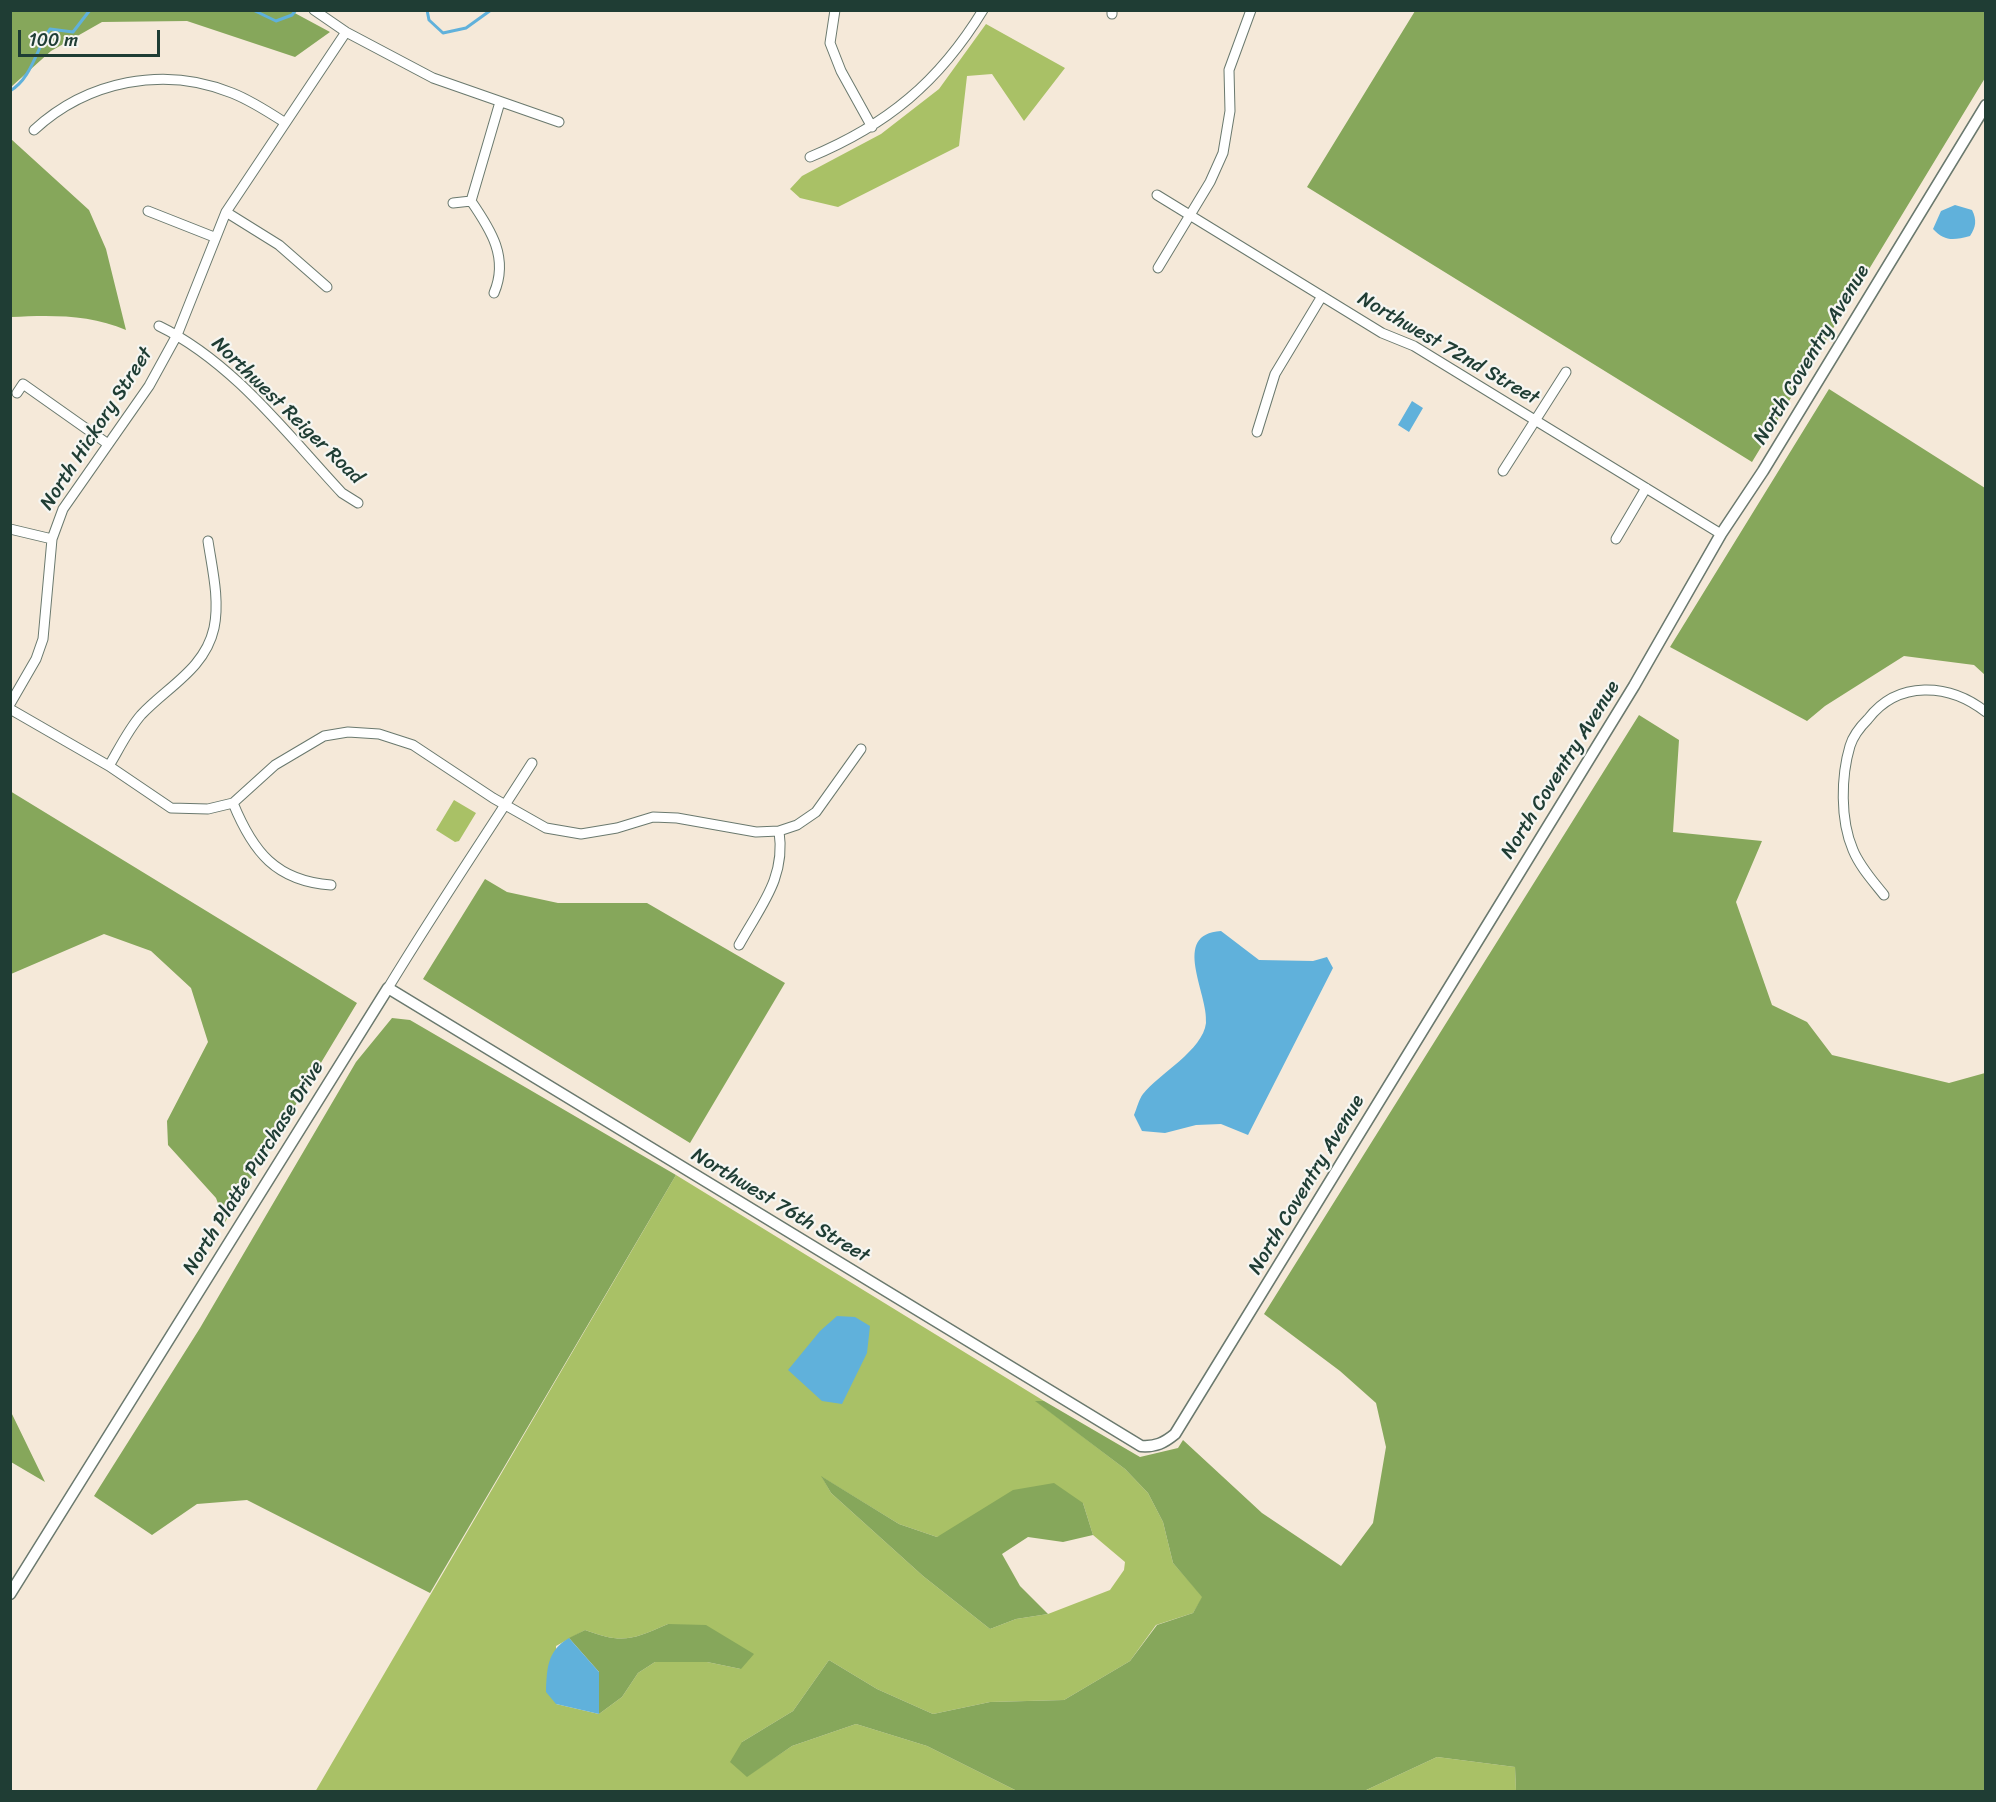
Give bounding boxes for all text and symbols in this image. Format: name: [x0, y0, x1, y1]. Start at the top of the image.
scale bar: [21, 18, 164, 56]
text: 100 m: [29, 24, 78, 56]
street label: North Coventry Avenue: [1749, 261, 1875, 449]
street label: Northwest 72nd Street: [1353, 287, 1543, 411]
street label: Northwest Reiger Road: [206, 332, 368, 490]
street label: North Hickory Street: [35, 343, 159, 515]
street label: North Coventry Avenue: [1496, 677, 1626, 863]
street label: North Platte Purchase Drive: [178, 1057, 330, 1279]
street label: North Coventry Avenue: [1244, 1091, 1370, 1279]
street label: Northwest 76th Street: [687, 1143, 873, 1269]

